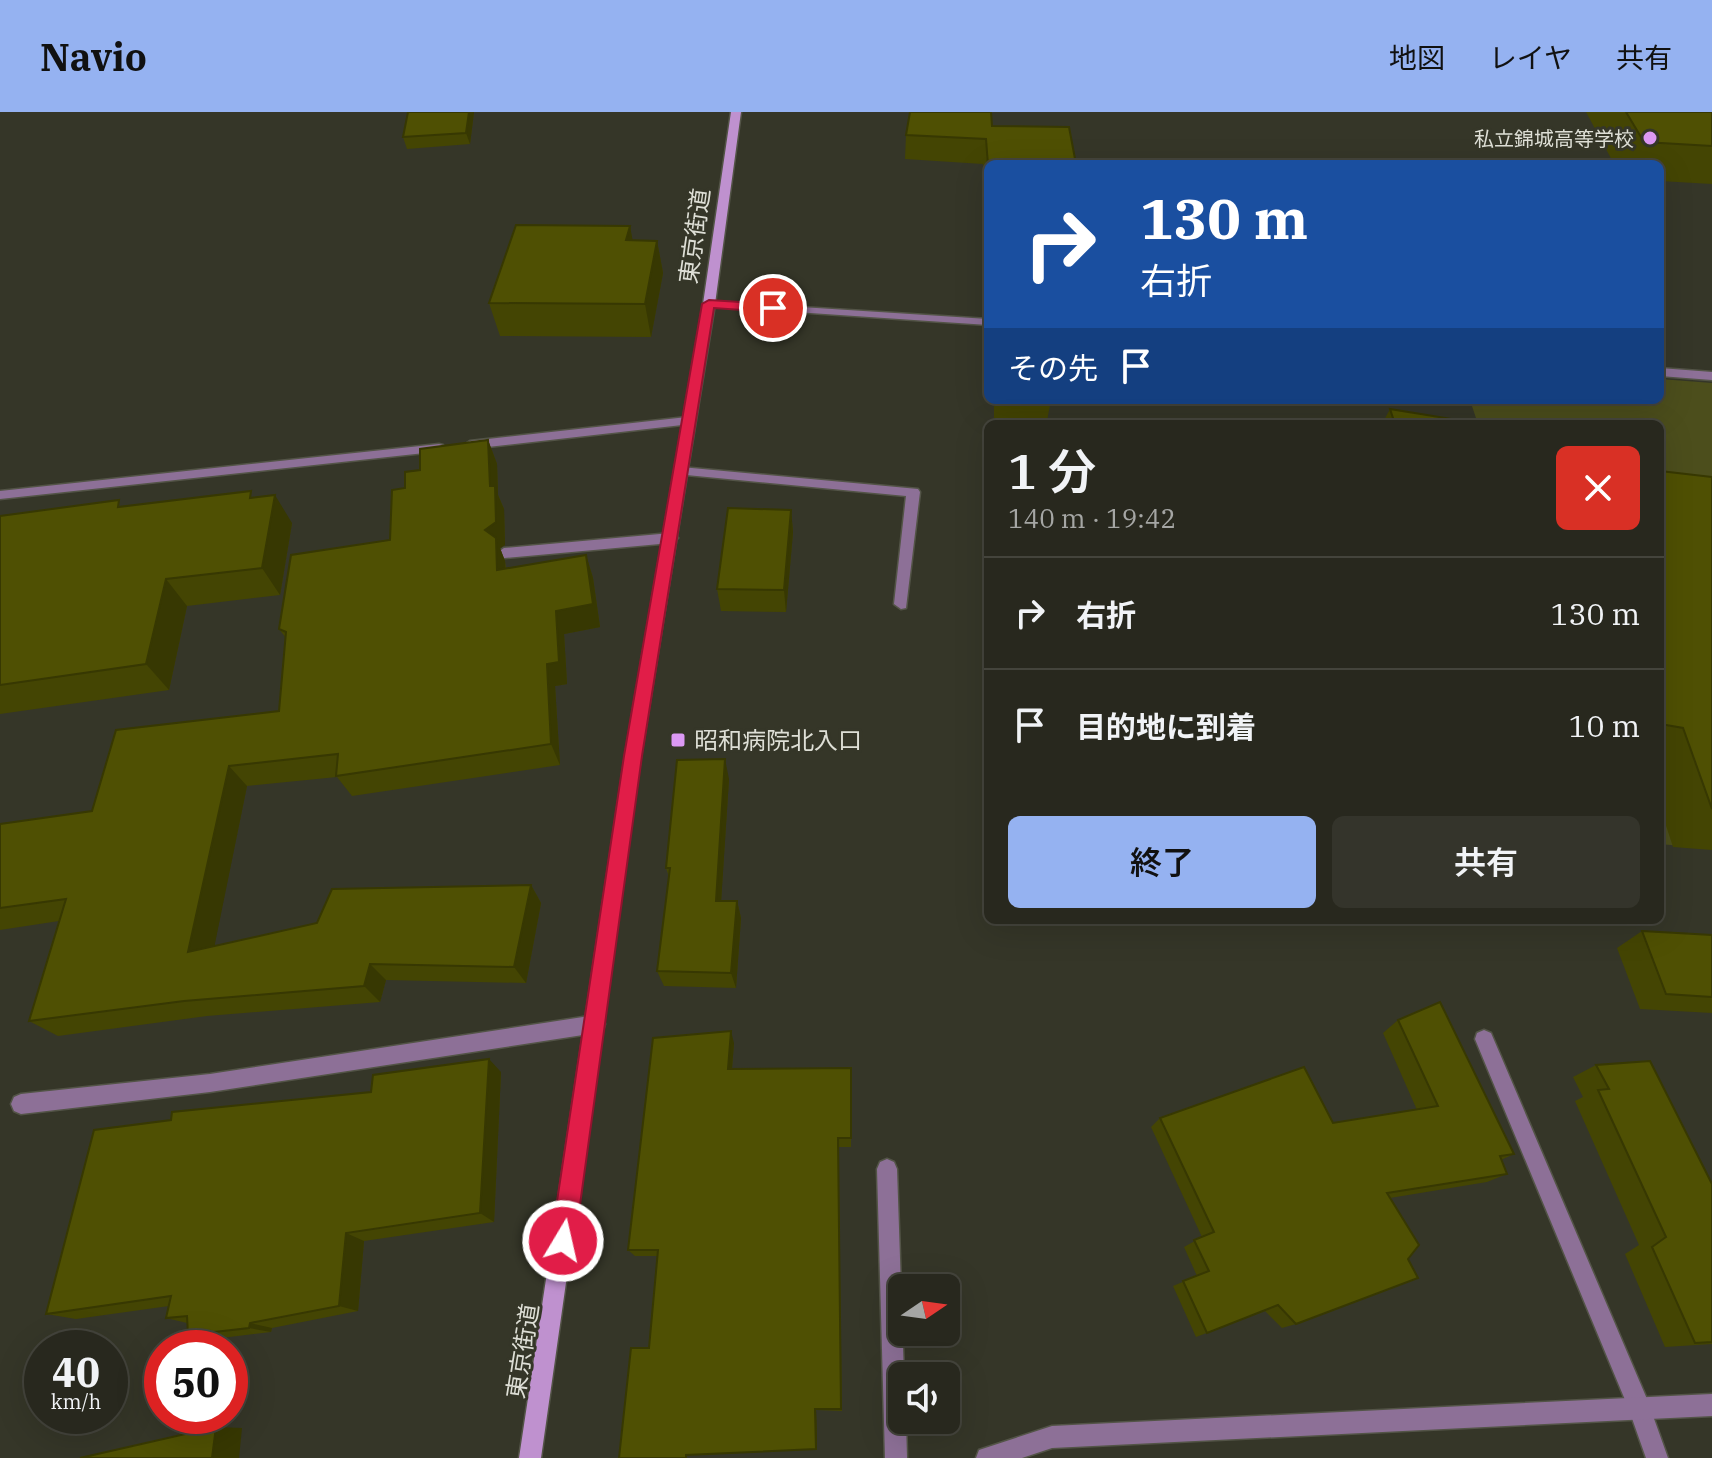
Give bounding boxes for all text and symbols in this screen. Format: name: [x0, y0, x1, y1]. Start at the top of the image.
text: Navio: [40, 32, 147, 81]
text: 地図: [1389, 39, 1445, 76]
text: レイヤ: [1489, 39, 1572, 76]
text: 共有: [1616, 39, 1672, 76]
place label: 私立錦城高等学校: [1474, 125, 1634, 152]
marker: 私立錦城高等学校: [1641, 129, 1659, 147]
text: 130 m: [1140, 182, 1308, 254]
street label: 東京街道: [671, 186, 717, 286]
icon: right: [1008, 192, 1112, 296]
text: 右折: [1140, 257, 1212, 304]
pin: [739, 274, 807, 342]
icon: arrive: [751, 286, 795, 330]
icon: arrive: [1114, 344, 1158, 388]
text: その先: [1008, 348, 1098, 387]
text: 1 分: [1008, 440, 1096, 502]
button: close: [1556, 446, 1640, 530]
text: 140 m · 19:42: [1008, 501, 1176, 535]
icon: right: [1008, 591, 1052, 635]
text: 130 m: [1550, 594, 1640, 633]
text: 右折: [1076, 595, 1136, 634]
icon: arrive: [1008, 703, 1052, 747]
text: 10 m: [1568, 706, 1640, 745]
text: 目的地に到着: [1076, 707, 1256, 746]
place label: 昭和病院北入口: [694, 724, 862, 756]
marker: 昭和病院北入口: [669, 731, 687, 749]
button: 終了: [1008, 816, 1316, 908]
button: 共有: [1332, 816, 1640, 908]
position arrow: [521, 1199, 605, 1283]
north arrow: [888, 1274, 960, 1346]
map controls: [888, 1274, 960, 1434]
street label: 東京街道: [499, 1301, 545, 1401]
speed limit sign: 50: [144, 1330, 248, 1434]
text: 40: [52, 1346, 100, 1398]
button: sound: [888, 1362, 960, 1434]
text: km/h: [51, 1388, 101, 1415]

